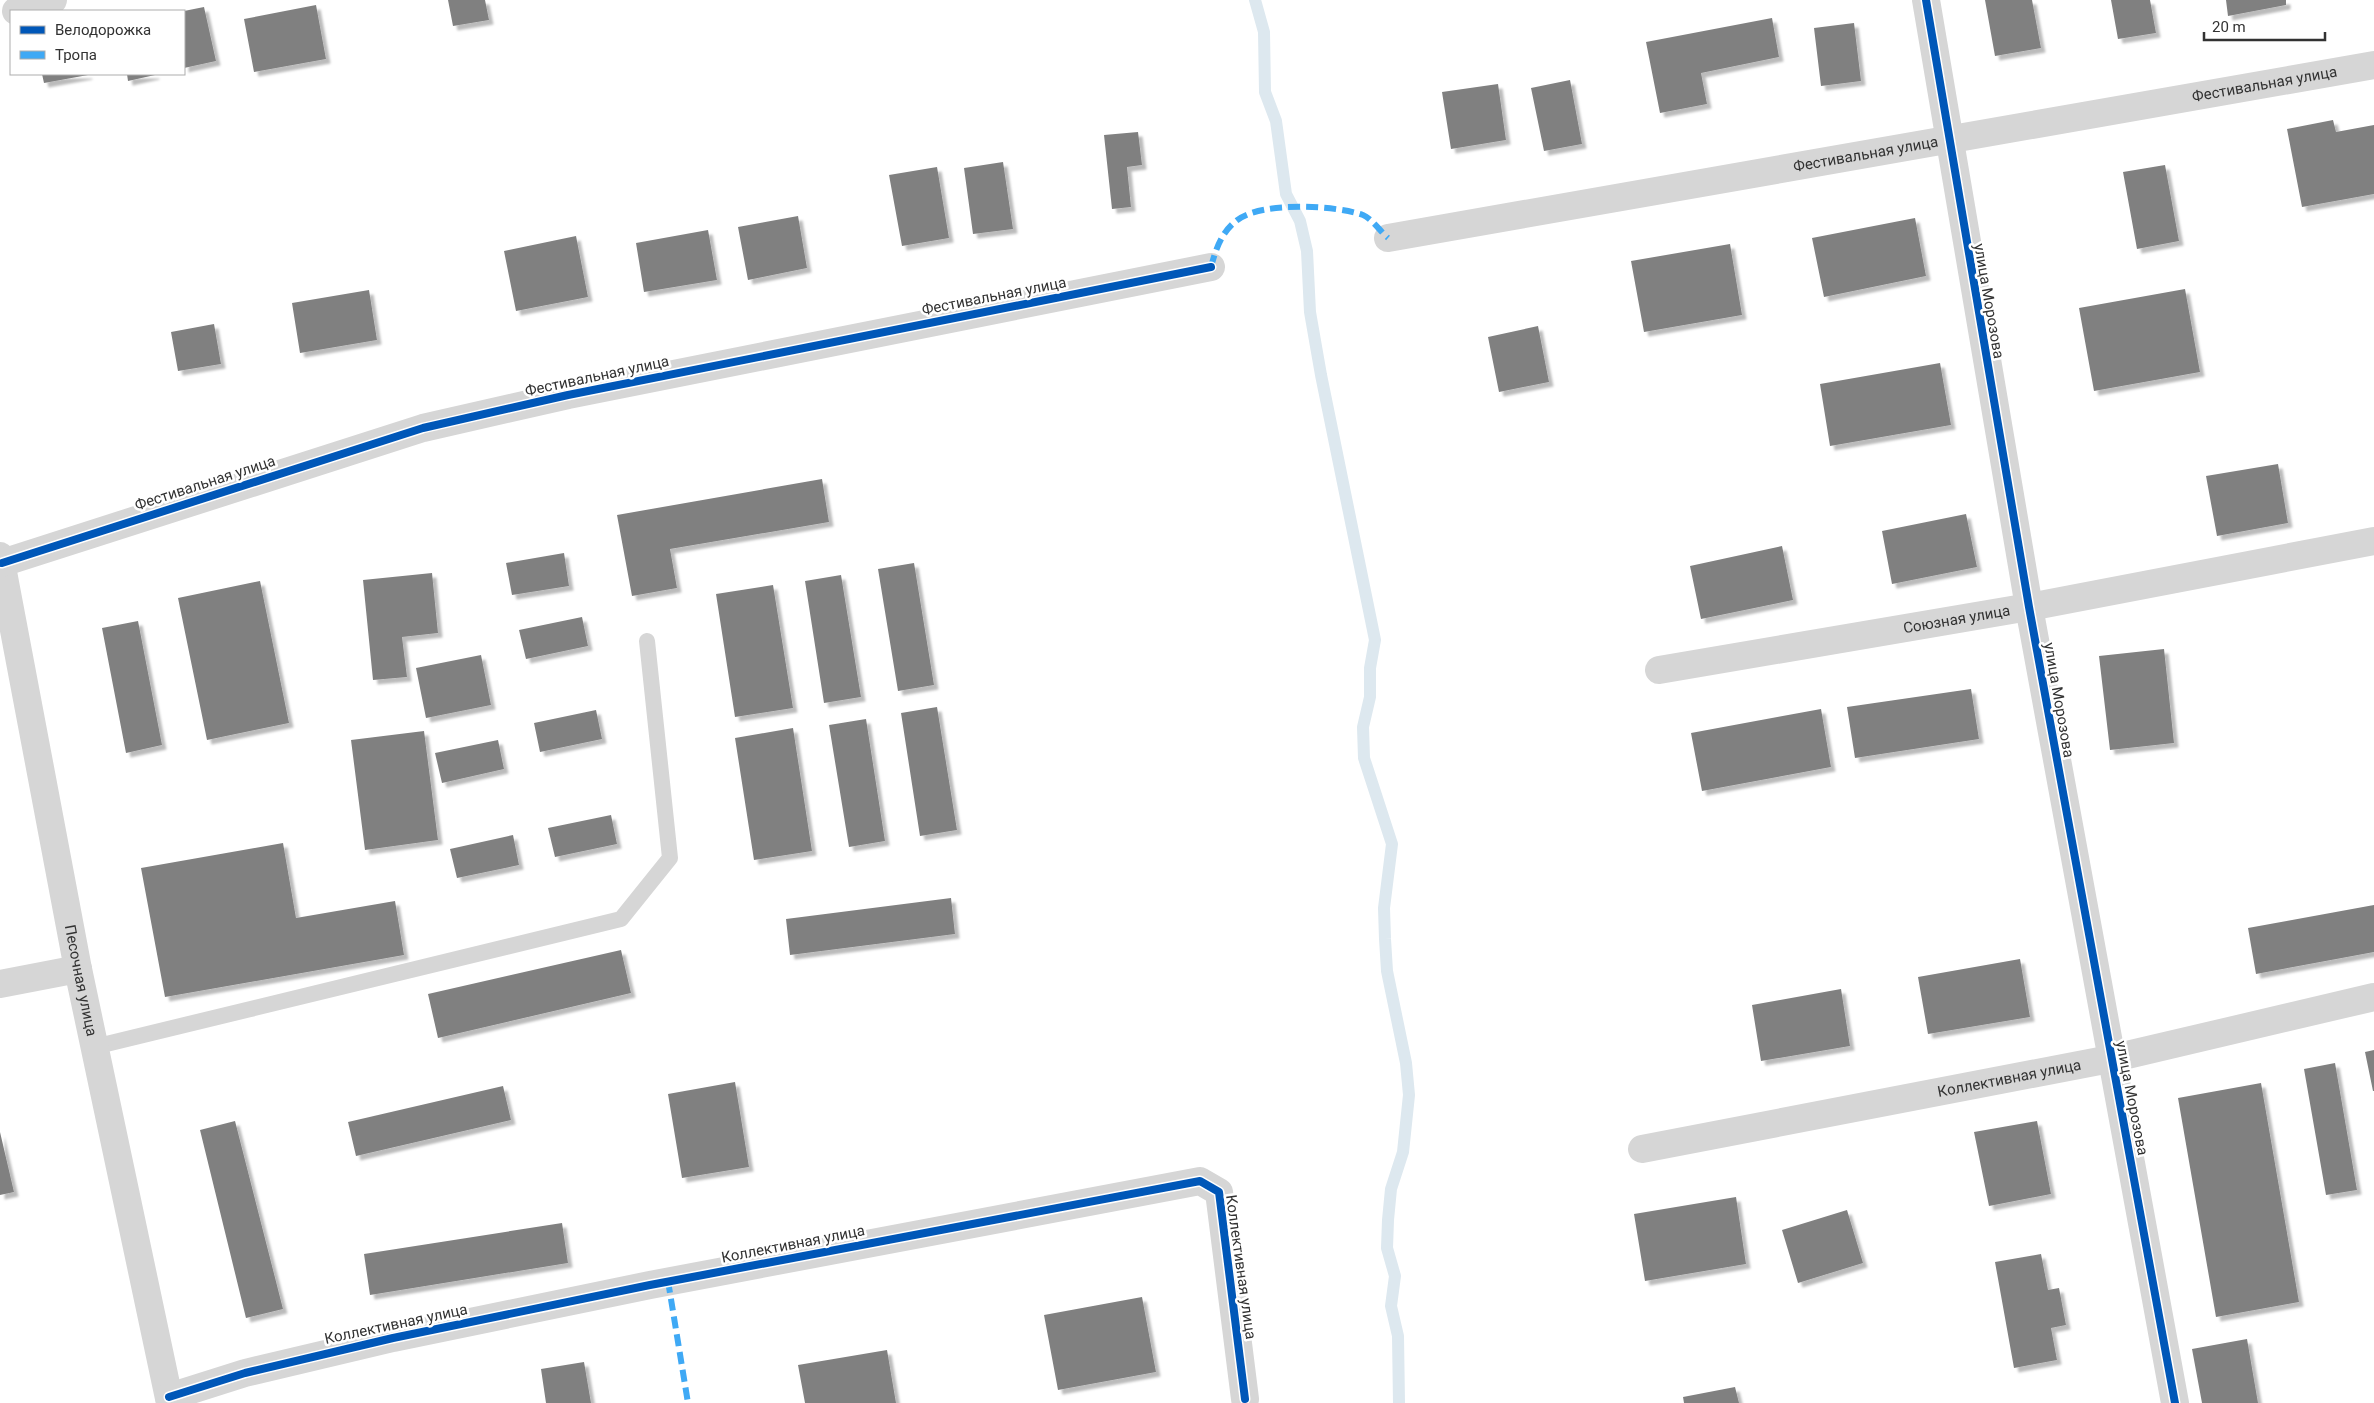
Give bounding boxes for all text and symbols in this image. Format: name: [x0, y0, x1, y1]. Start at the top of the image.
legend: [10, 10, 185, 75]
scale bar: [2204, 10, 2325, 42]
text: 20 m: [2212, 18, 2246, 36]
text: Велодорожка: [55, 21, 151, 39]
text: Тропа: [55, 46, 97, 64]
street label: Фестивальная улица: [2191, 63, 2339, 106]
street label: Фестивальная улица: [1792, 133, 1940, 176]
street label: улица Морозова: [1970, 242, 2008, 360]
street label: Фестивальная улица: [920, 273, 1068, 319]
street label: Фестивальная улица: [523, 352, 671, 400]
street label: Фестивальная улица: [132, 452, 278, 514]
street label: Союзная улица: [1902, 601, 2012, 637]
street label: улица Морозова: [2040, 641, 2078, 759]
street label: Песочная улица: [61, 923, 101, 1038]
street label: улица Морозова: [2112, 1039, 2152, 1157]
street label: Коллективная улица: [1936, 1056, 2083, 1101]
street label: Коллективная улица: [1222, 1194, 1260, 1340]
street label: Коллективная улица: [720, 1221, 866, 1267]
street label: Коллективная улица: [323, 1300, 469, 1348]

